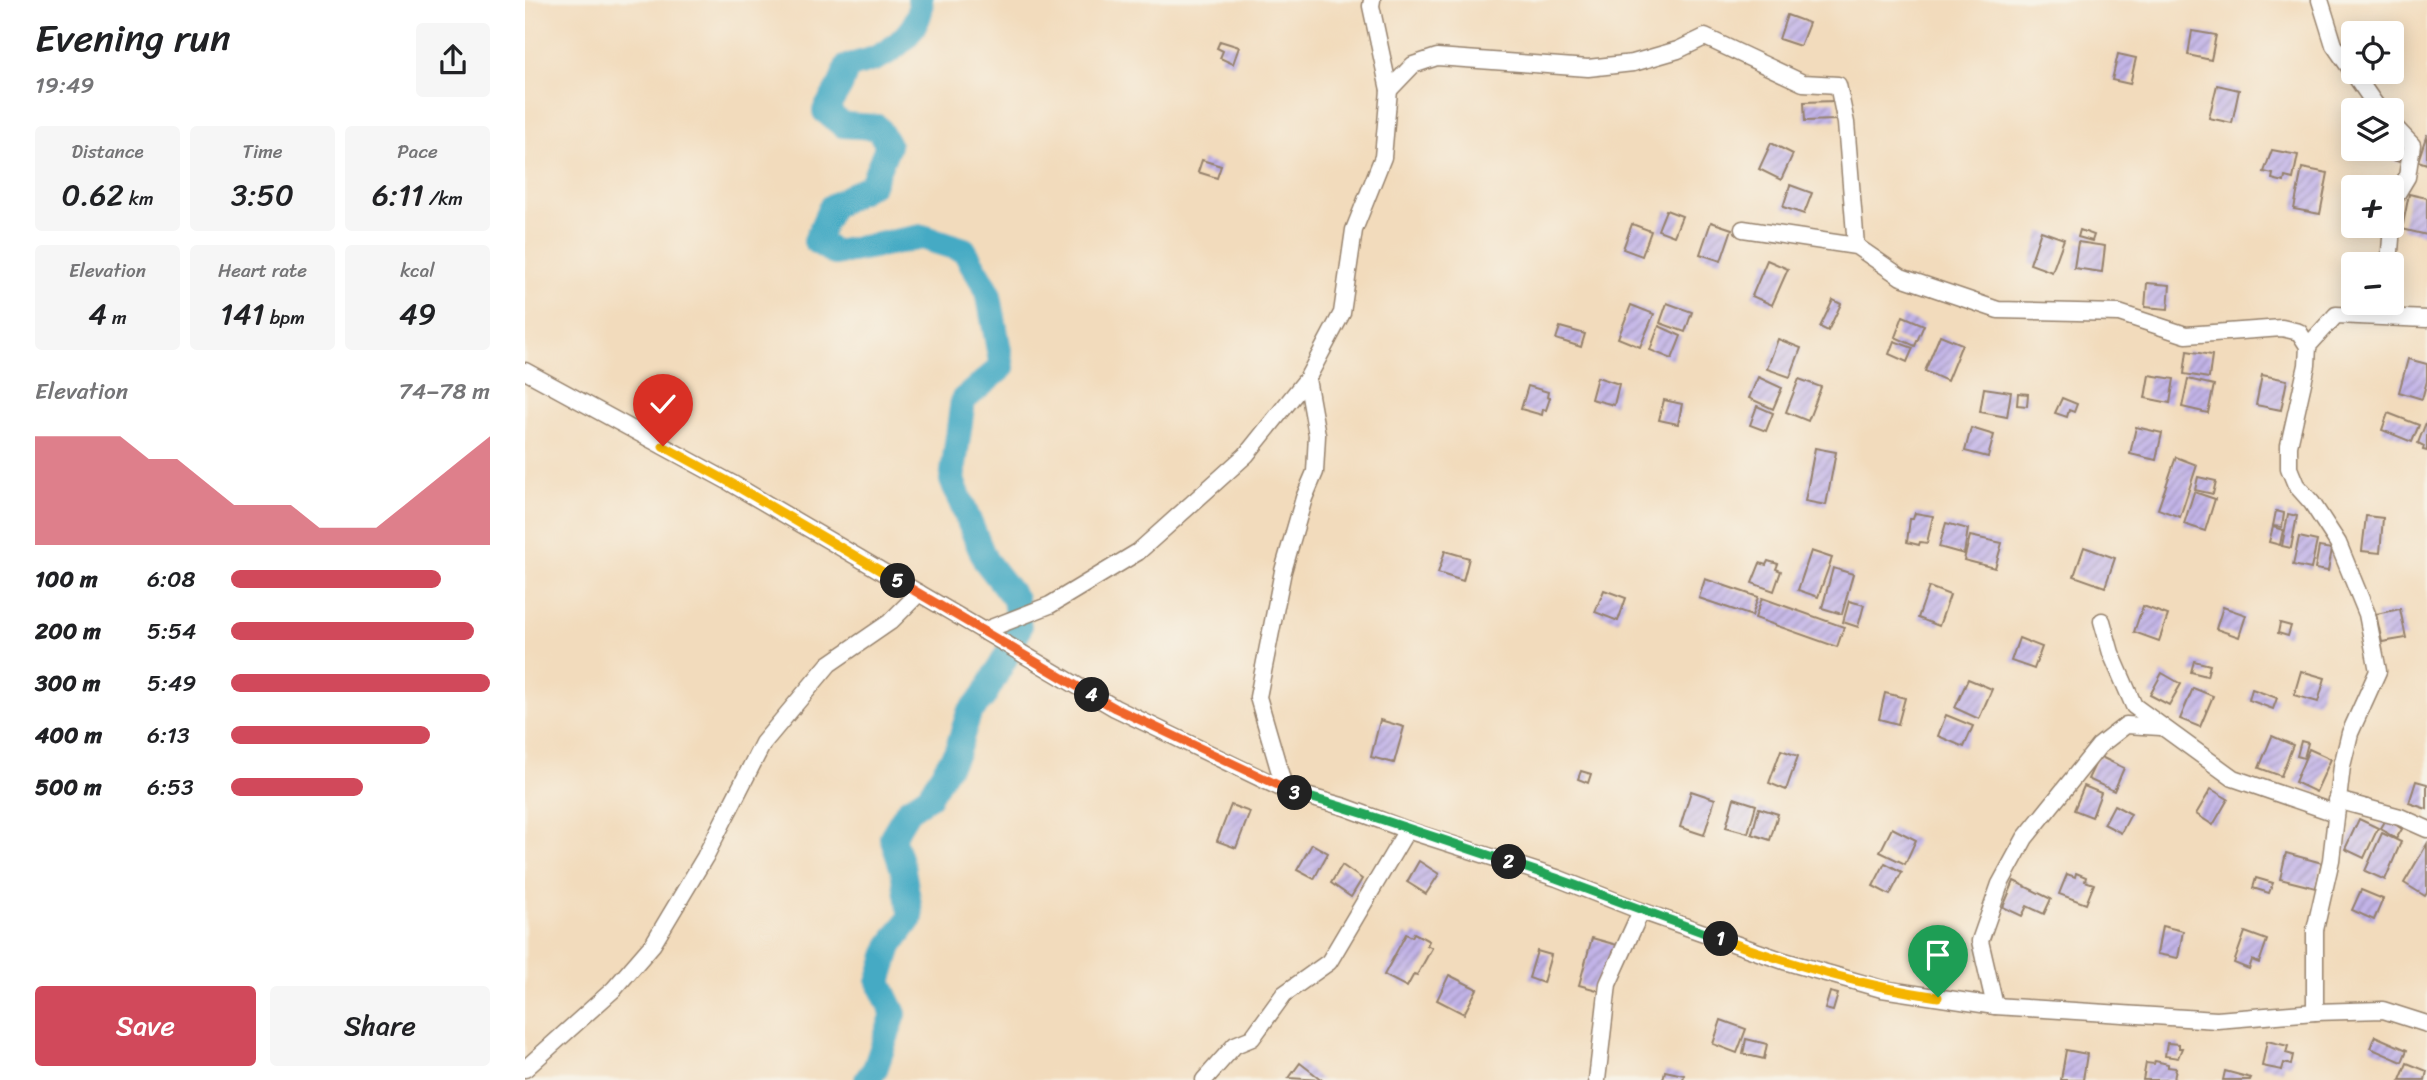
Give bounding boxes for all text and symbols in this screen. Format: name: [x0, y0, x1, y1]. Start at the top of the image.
text: Evening run: [35, 5, 231, 72]
map controls: [2341, 21, 2404, 315]
button: locate: [2341, 21, 2404, 84]
button: share: [416, 23, 490, 97]
text: 19:49: [35, 65, 94, 106]
button: layers: [2341, 98, 2404, 161]
text: Distance: [71, 135, 144, 168]
text: Time: [242, 135, 283, 168]
text: Pace: [397, 135, 438, 168]
text: 0.62: [62, 168, 124, 222]
text: 3:50: [231, 168, 294, 222]
text: 6:11: [372, 168, 424, 222]
button: +: [2341, 175, 2404, 238]
text: km: [124, 182, 154, 215]
text: /km: [424, 182, 463, 215]
button: −: [2341, 252, 2404, 315]
text: Elevation: [69, 254, 146, 287]
text: Heart rate: [218, 254, 307, 287]
text: kcal: [400, 254, 435, 287]
text: 4: [88, 287, 107, 341]
text: 141: [220, 287, 265, 341]
text: 49: [399, 287, 436, 341]
text: m: [107, 301, 127, 334]
text: bpm: [265, 301, 305, 334]
text: Elevation: [35, 371, 128, 412]
text: 74–78 m: [399, 371, 490, 412]
pin: [633, 374, 693, 446]
icon: check: [644, 385, 682, 423]
text: 100 m: [35, 559, 98, 600]
text: 6:08: [147, 559, 195, 600]
pin: 5: [881, 564, 915, 598]
text: 5: [892, 564, 903, 597]
text: 200 m: [35, 611, 101, 652]
text: 5:54: [147, 611, 196, 652]
text: 300 m: [35, 663, 100, 704]
text: 5:49: [147, 663, 197, 704]
pin: 4: [1075, 678, 1109, 712]
text: 4: [1086, 678, 1097, 711]
text: 400 m: [35, 715, 102, 756]
text: 6:13: [147, 715, 190, 756]
text: 500 m: [35, 767, 102, 808]
text: 6:53: [147, 767, 194, 808]
pin: 3: [1277, 776, 1313, 810]
text: 3: [1289, 776, 1300, 809]
pin: 2: [1492, 844, 1527, 880]
text: 2: [1503, 845, 1514, 878]
pin: 1: [1703, 922, 1739, 956]
text: 1: [1716, 922, 1725, 955]
pin: [1908, 925, 1968, 997]
icon: arrive: [1919, 936, 1957, 974]
button: Save: [35, 986, 256, 1066]
button: Share: [270, 986, 490, 1066]

